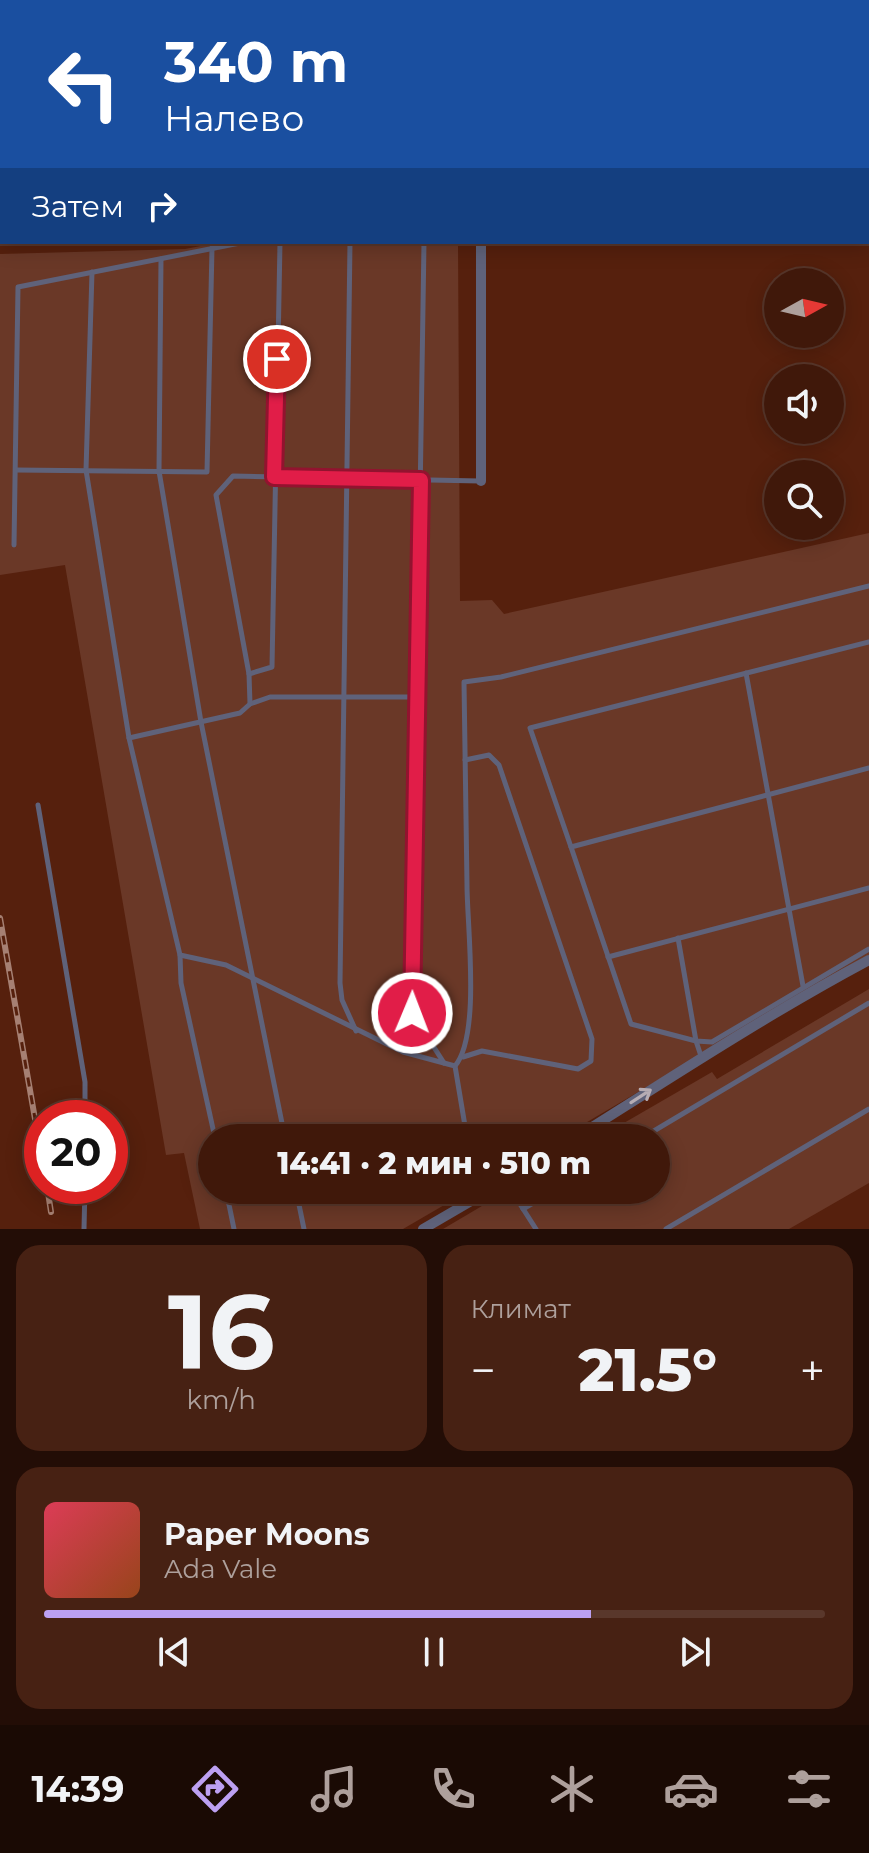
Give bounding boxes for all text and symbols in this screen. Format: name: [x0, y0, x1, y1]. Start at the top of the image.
text: 340 m: [164, 28, 348, 96]
icon: left: [32, 32, 136, 136]
text: Налево: [164, 96, 304, 140]
icon: right: [140, 184, 184, 228]
text: Затем: [32, 188, 124, 225]
north arrow: [764, 268, 844, 348]
map controls: [764, 268, 844, 540]
pin: [243, 325, 311, 393]
icon: arrive: [255, 337, 299, 381]
button: sound: [764, 364, 844, 444]
button: search: [764, 460, 844, 540]
position arrow: [370, 971, 454, 1055]
one-way arrow: [629, 1088, 652, 1104]
speed limit sign: 20: [24, 1100, 128, 1204]
text: 14:41 · 2 мин · 510 m: [277, 1145, 591, 1182]
text: 16: [168, 1268, 275, 1395]
text: Климат: [471, 1293, 571, 1325]
text: 21.5°: [579, 1333, 717, 1406]
text: −: [471, 1343, 496, 1397]
text: +: [800, 1343, 825, 1397]
text: km/h: [187, 1384, 256, 1416]
text: Paper Moons: [164, 1516, 370, 1553]
text: Ada Vale: [164, 1553, 277, 1585]
icon: previous: [152, 1630, 196, 1674]
icon: pause: [412, 1630, 456, 1674]
icon: next: [673, 1630, 717, 1674]
icon: directions: [187, 1761, 243, 1817]
icon: music: [306, 1761, 362, 1817]
icon: phone: [425, 1761, 481, 1817]
icon: climate: [544, 1761, 600, 1817]
icon: car: [663, 1761, 719, 1817]
icon: filters: [781, 1761, 837, 1817]
text: 14:39: [31, 1767, 124, 1811]

